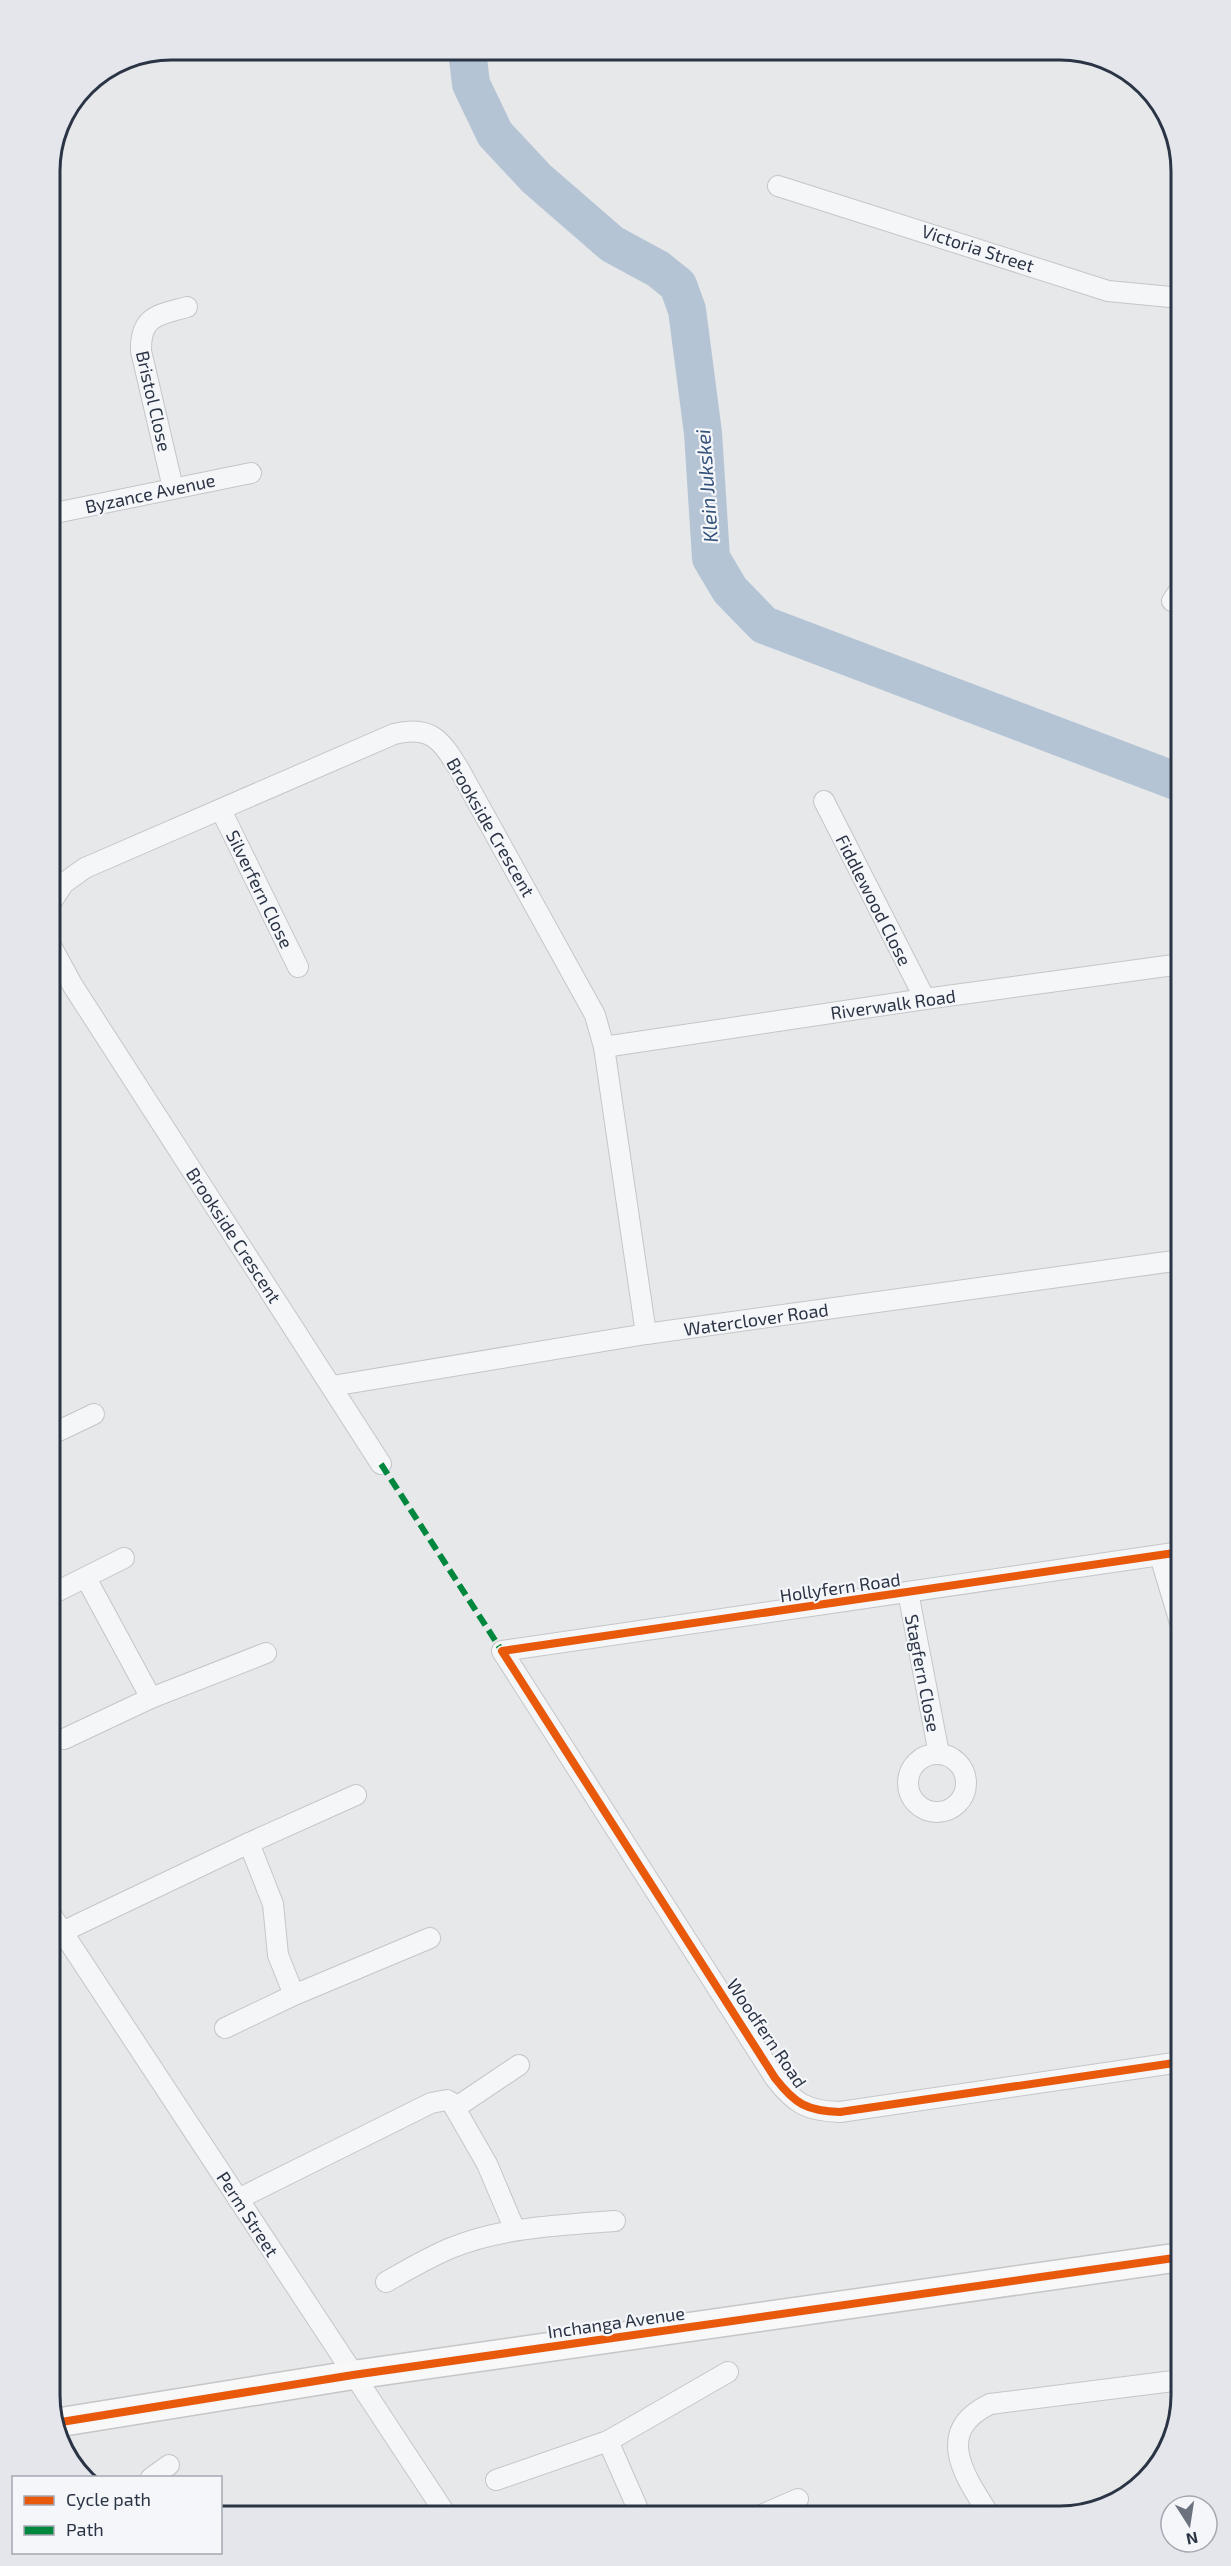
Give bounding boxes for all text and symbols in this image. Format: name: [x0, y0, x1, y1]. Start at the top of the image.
street label: Victoria Street: [919, 219, 1037, 277]
street label: Bristol Close: [132, 349, 176, 453]
water label: Klein Jukskei: [690, 428, 722, 544]
street label: Byzance Avenue: [83, 468, 217, 518]
street label: Brookside Crescent: [442, 753, 540, 901]
street label: Silverfern Close: [222, 826, 298, 952]
street label: Fiddlewood Close: [832, 831, 916, 969]
street label: Riverwalk Road: [829, 984, 957, 1024]
street label: Brookside Crescent: [182, 1163, 286, 1307]
street label: Waterclover Road: [682, 1298, 830, 1340]
street label: Hollyfern Road: [778, 1568, 902, 1606]
street label: Stagfern Close: [901, 1612, 945, 1734]
street label: Woodfern Road: [722, 1974, 812, 2092]
street label: Perm Street: [212, 2167, 284, 2261]
street label: Inchanga Avenue: [546, 2301, 686, 2343]
legend: [12, 2476, 222, 2554]
text: Cycle path: [66, 2488, 151, 2510]
north arrow: [1159, 2494, 1219, 2554]
text: Path: [66, 2518, 104, 2540]
text: N: [1185, 2529, 1200, 2550]

